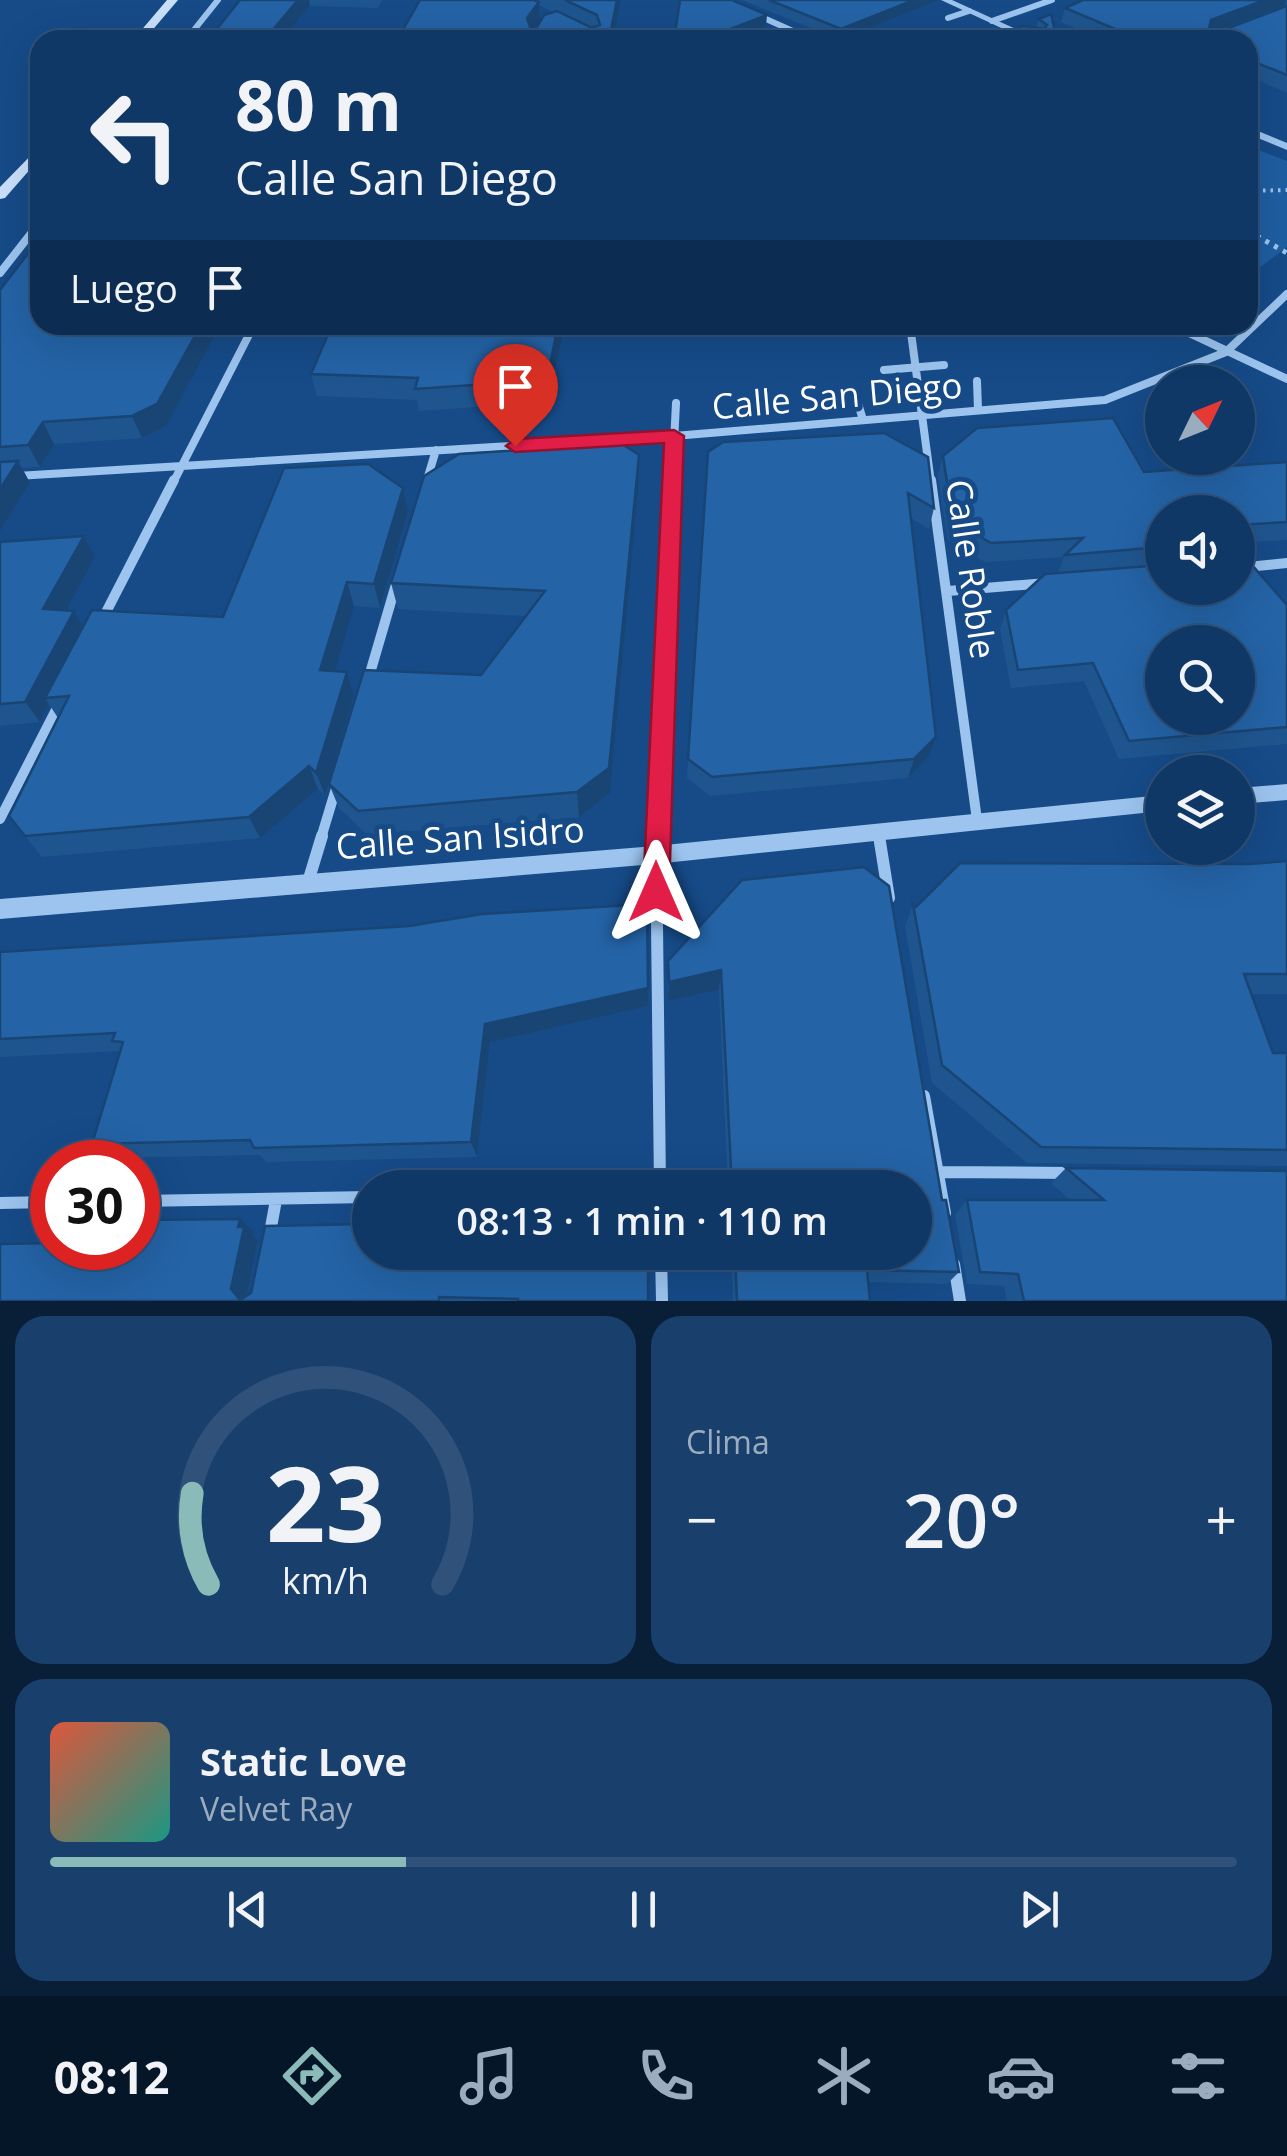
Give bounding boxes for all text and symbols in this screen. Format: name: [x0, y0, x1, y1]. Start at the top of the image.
text: 80 m: [235, 56, 402, 152]
icon: left: [70, 70, 200, 200]
text: Calle San Diego: [235, 147, 558, 208]
icon: arrive: [198, 260, 253, 315]
text: Luego: [70, 262, 178, 314]
pin: [473, 344, 558, 447]
icon: arrive: [488, 359, 543, 414]
street label: Calle San Diego: [710, 361, 964, 429]
north arrow: [1145, 365, 1255, 475]
map controls: [1145, 365, 1255, 865]
street label: Calle Roble: [936, 476, 1008, 662]
button: sound: [1145, 495, 1255, 605]
button: search: [1145, 625, 1255, 735]
button: layers: [1145, 755, 1255, 865]
street label: Calle San Isidro: [334, 805, 586, 869]
position arrow: [604, 840, 708, 944]
speed limit sign: 30: [30, 1140, 160, 1270]
text: 08:13 · 1 min · 110 m: [456, 1194, 828, 1246]
text: Clima: [686, 1420, 770, 1463]
text: 23: [266, 1431, 385, 1572]
text: 20°: [903, 1468, 1020, 1570]
text: −: [686, 1481, 717, 1556]
text: +: [1206, 1481, 1237, 1556]
text: km/h: [282, 1556, 369, 1604]
text: Static Love: [200, 1735, 407, 1787]
text: Velvet Ray: [200, 1787, 352, 1830]
icon: previous: [220, 1882, 275, 1937]
icon: pause: [616, 1882, 671, 1937]
icon: next: [1012, 1882, 1067, 1937]
icon: directions: [277, 2041, 347, 2111]
icon: music: [454, 2041, 524, 2111]
icon: phone: [631, 2041, 701, 2111]
icon: climate: [809, 2041, 879, 2111]
icon: car: [986, 2041, 1056, 2111]
icon: filters: [1163, 2041, 1233, 2111]
text: 08:12: [54, 2046, 169, 2107]

